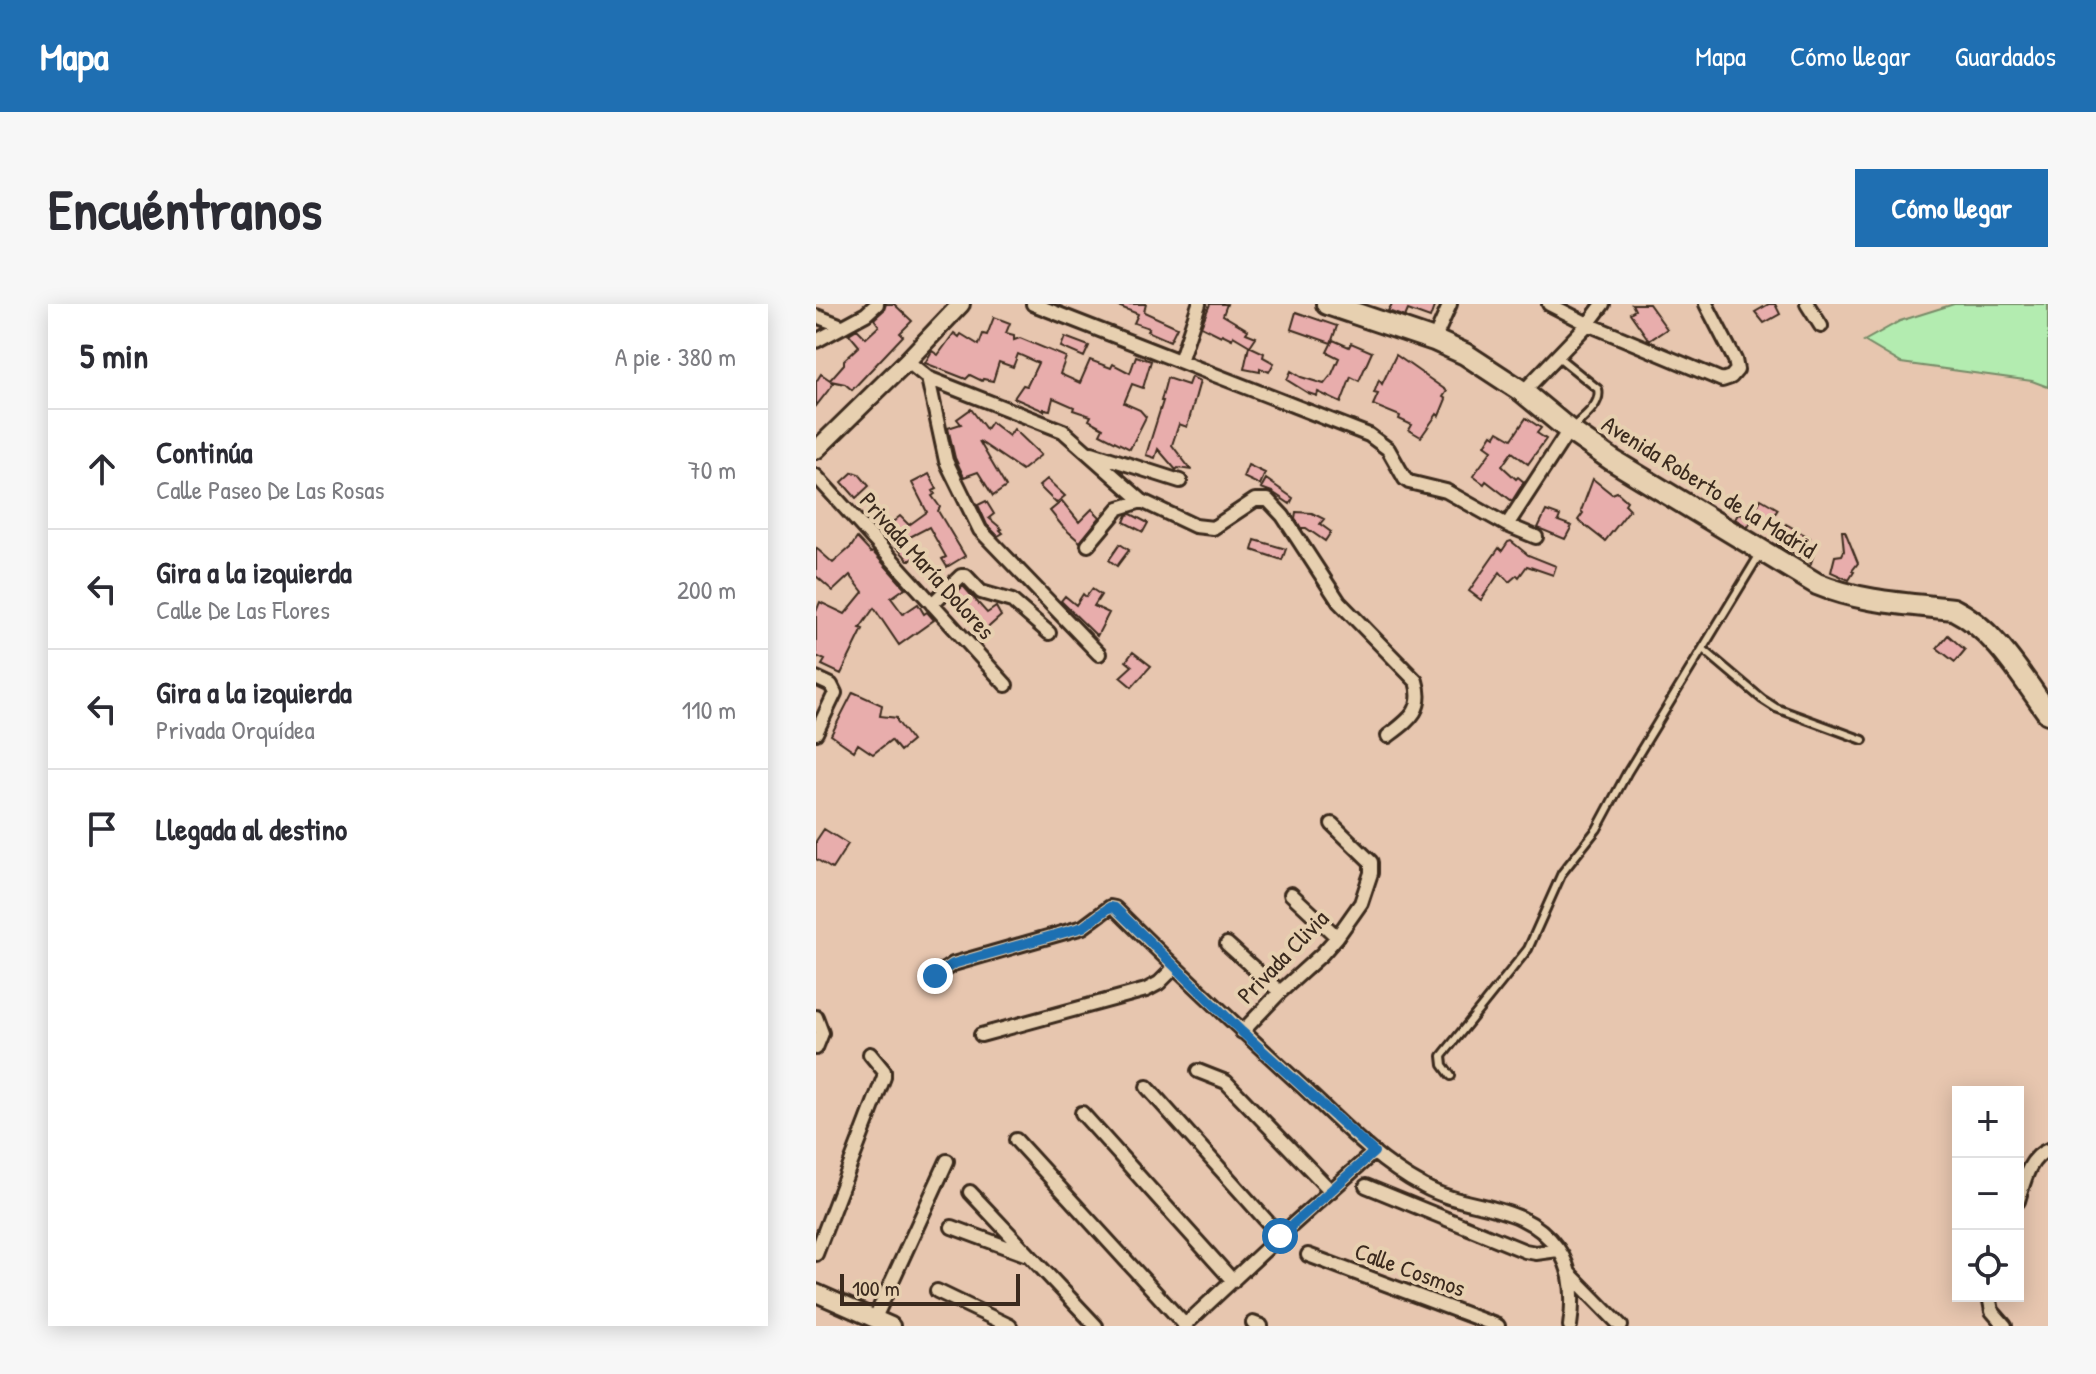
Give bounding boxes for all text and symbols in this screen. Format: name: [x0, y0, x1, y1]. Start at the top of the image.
text: Mapa: [40, 30, 109, 82]
text: Mapa: [1695, 37, 1746, 75]
text: Cómo llegar: [1790, 37, 1911, 75]
text: Guardados: [1955, 37, 2056, 75]
button: Cómo llegar: [1855, 169, 2048, 247]
text: Encuéntranos: [48, 171, 322, 246]
text: 5 min: [80, 333, 148, 379]
text: A pie · 380 m: [615, 339, 736, 374]
street label: Avenida Roberto de la Madrid: [1596, 407, 1823, 565]
text: Continúa: [156, 432, 252, 472]
icon: ahead: [80, 447, 124, 491]
text: 70 m: [688, 452, 736, 487]
text: Calle Paseo De Las Rosas: [156, 472, 385, 507]
street label: Privada María Dolores: [853, 485, 1002, 646]
text: Gira a la izquierda: [156, 552, 352, 592]
icon: left: [80, 567, 124, 611]
text: 200 m: [677, 572, 736, 607]
text: Calle De Las Flores: [156, 592, 330, 627]
text: Gira a la izquierda: [156, 672, 352, 712]
icon: left: [80, 687, 124, 731]
text: 110 m: [682, 692, 736, 727]
text: Privada Orquídea: [156, 712, 315, 747]
icon: arrive: [80, 807, 124, 851]
text: Llegada al destino: [156, 809, 347, 849]
street label: Privada Clivia: [1230, 902, 1335, 1010]
route end: [917, 958, 953, 994]
map controls: [1952, 1086, 2024, 1302]
button: +: [1952, 1086, 2024, 1158]
button: −: [1952, 1158, 2024, 1230]
route start: [1262, 1218, 1298, 1254]
button: locate: [1952, 1230, 2024, 1302]
street label: Calle Cosmos: [1351, 1234, 1470, 1304]
scale bar: [840, 1270, 1020, 1306]
text: 100 m: [852, 1273, 900, 1303]

